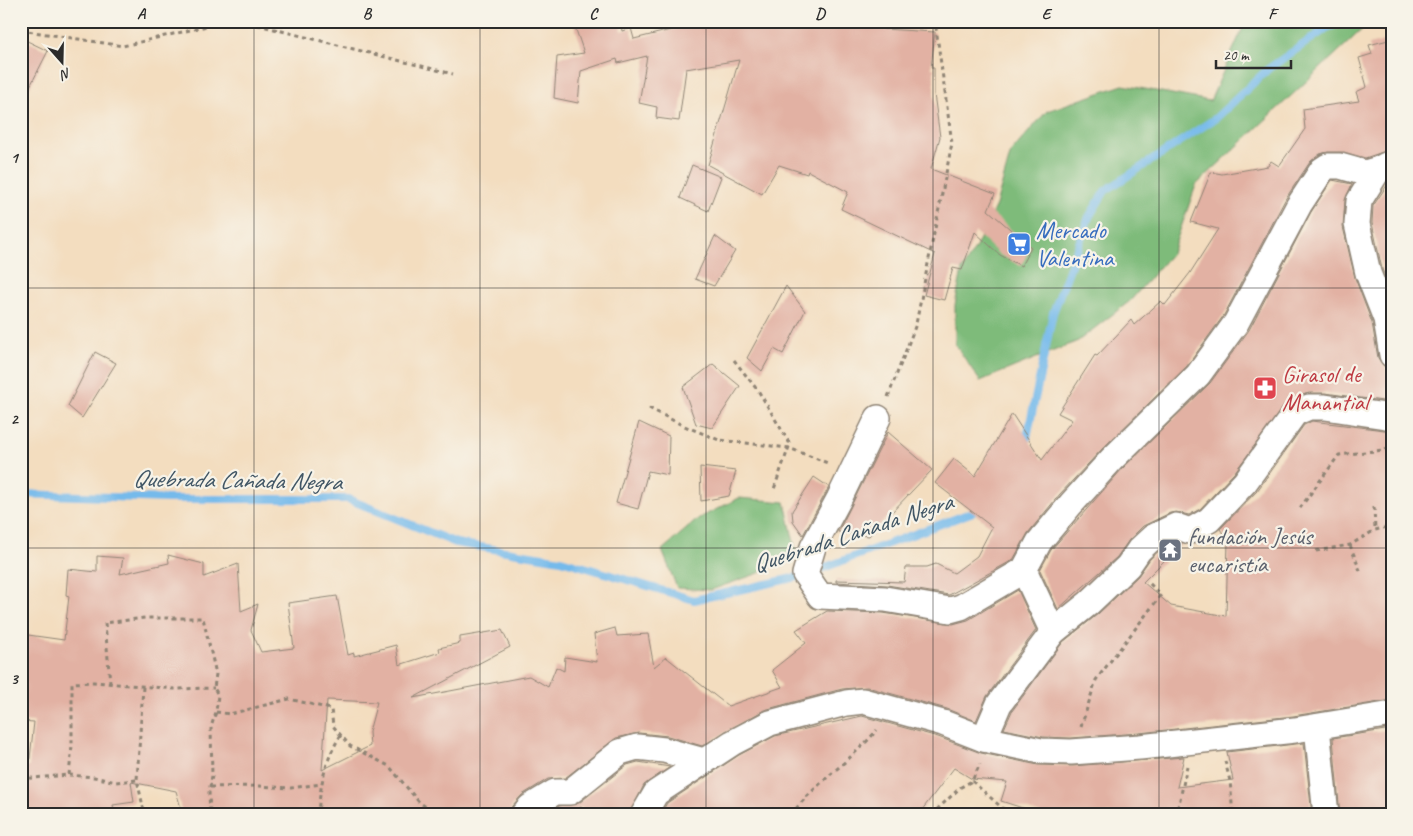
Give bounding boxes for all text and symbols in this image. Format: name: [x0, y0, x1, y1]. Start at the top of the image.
text: A: [137, 4, 147, 24]
text: B: [363, 4, 373, 24]
text: C: [589, 4, 599, 24]
text: D: [815, 4, 826, 24]
text: E: [1042, 4, 1053, 24]
text: F: [1268, 4, 1279, 24]
north arrow: [38, 38, 88, 88]
scale bar: [1216, 38, 1290, 70]
text: 20 m: [1223, 46, 1250, 65]
text: N: [57, 64, 73, 84]
text: 1: [10, 148, 19, 168]
place label: Mercado Valentina: [1036, 215, 1115, 273]
supermarket icon: Mercado Valentina: [1006, 231, 1032, 257]
place label: Girasol de Manantial: [1282, 359, 1372, 417]
pharmacy icon: Girasol de Manantial: [1252, 375, 1278, 401]
text: 2: [10, 409, 19, 429]
water label: Quebrada Cañada Negra: [132, 462, 344, 498]
water label: Quebrada Cañada Negra: [748, 485, 958, 580]
place label: fundación Jesús eucaristía: [1188, 521, 1315, 579]
temple icon: fundación Jesús eucaristía: [1157, 537, 1183, 563]
text: 3: [10, 669, 19, 689]

